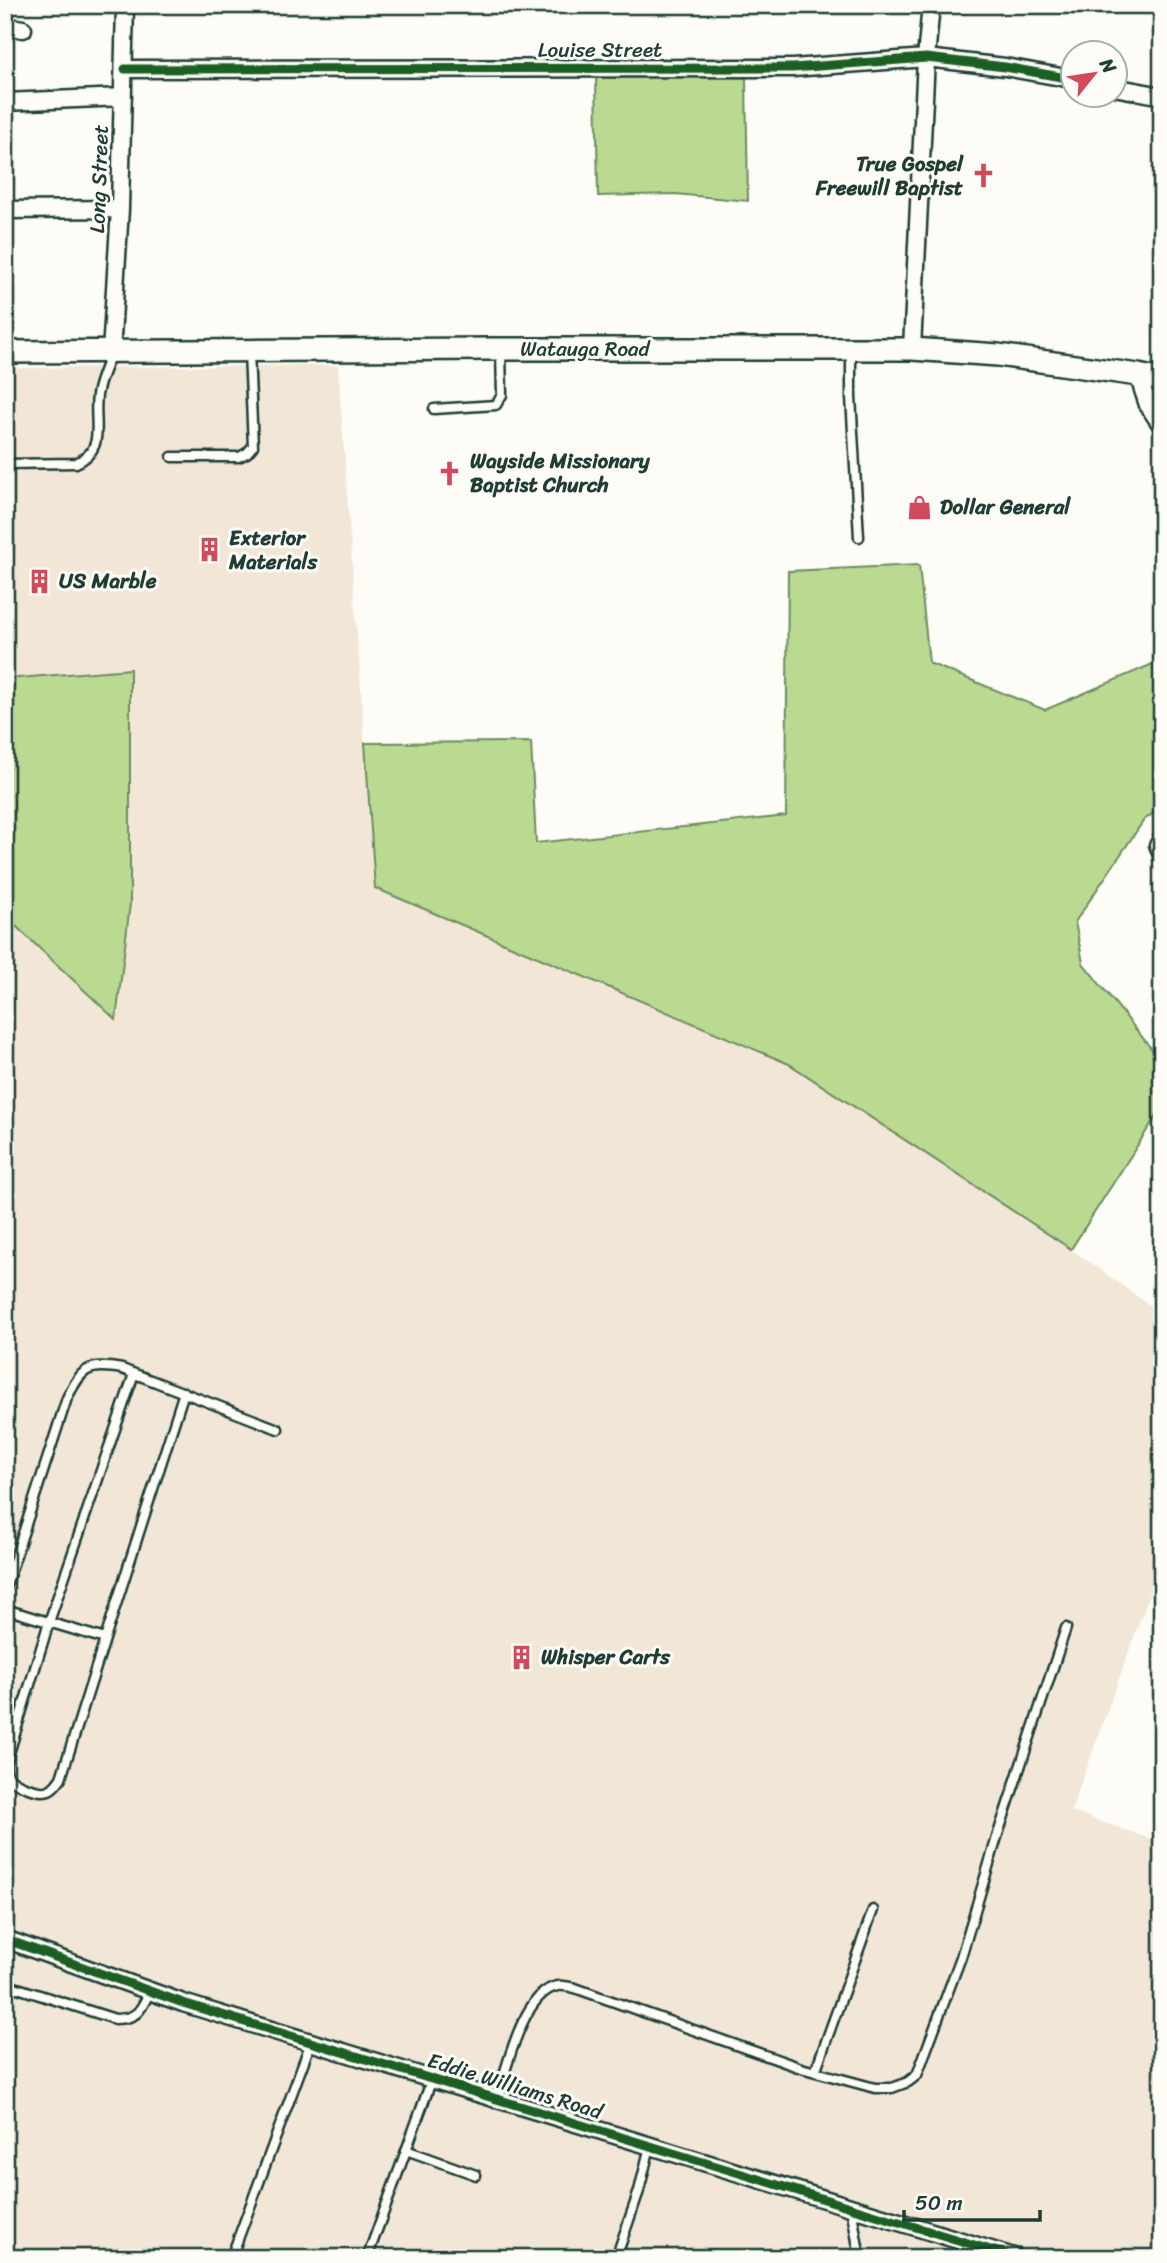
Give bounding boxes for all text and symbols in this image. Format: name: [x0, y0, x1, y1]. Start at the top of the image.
street label: Louise Street: [538, 31, 662, 69]
north arrow: [1058, 38, 1128, 108]
text: N: [1090, 51, 1126, 80]
street label: Long Street: [78, 124, 120, 234]
place label: True Gospel Freewill Baptist: [815, 145, 964, 207]
church icon: True Gospel Freewill Baptist: [969, 162, 997, 190]
street label: Watauga Road: [520, 330, 652, 368]
place label: Wayside Missionary Baptist Church: [470, 442, 651, 504]
church icon: Wayside Missionary Baptist Church: [436, 459, 464, 487]
place label: Dollar General: [940, 488, 1071, 526]
shop icon: Dollar General: [906, 493, 934, 521]
place label: Exterior Materials: [228, 519, 319, 581]
building icon: Exterior Materials: [195, 536, 223, 564]
place label: US Marble: [59, 562, 157, 600]
building icon: US Marble: [25, 567, 53, 595]
place label: Whisper Carts: [541, 1638, 671, 1676]
building icon: Whisper Carts: [507, 1643, 535, 1671]
street label: Eddie Williams Road: [423, 2041, 609, 2131]
scale bar: [904, 2179, 1041, 2223]
text: 50 m: [915, 2184, 963, 2222]

